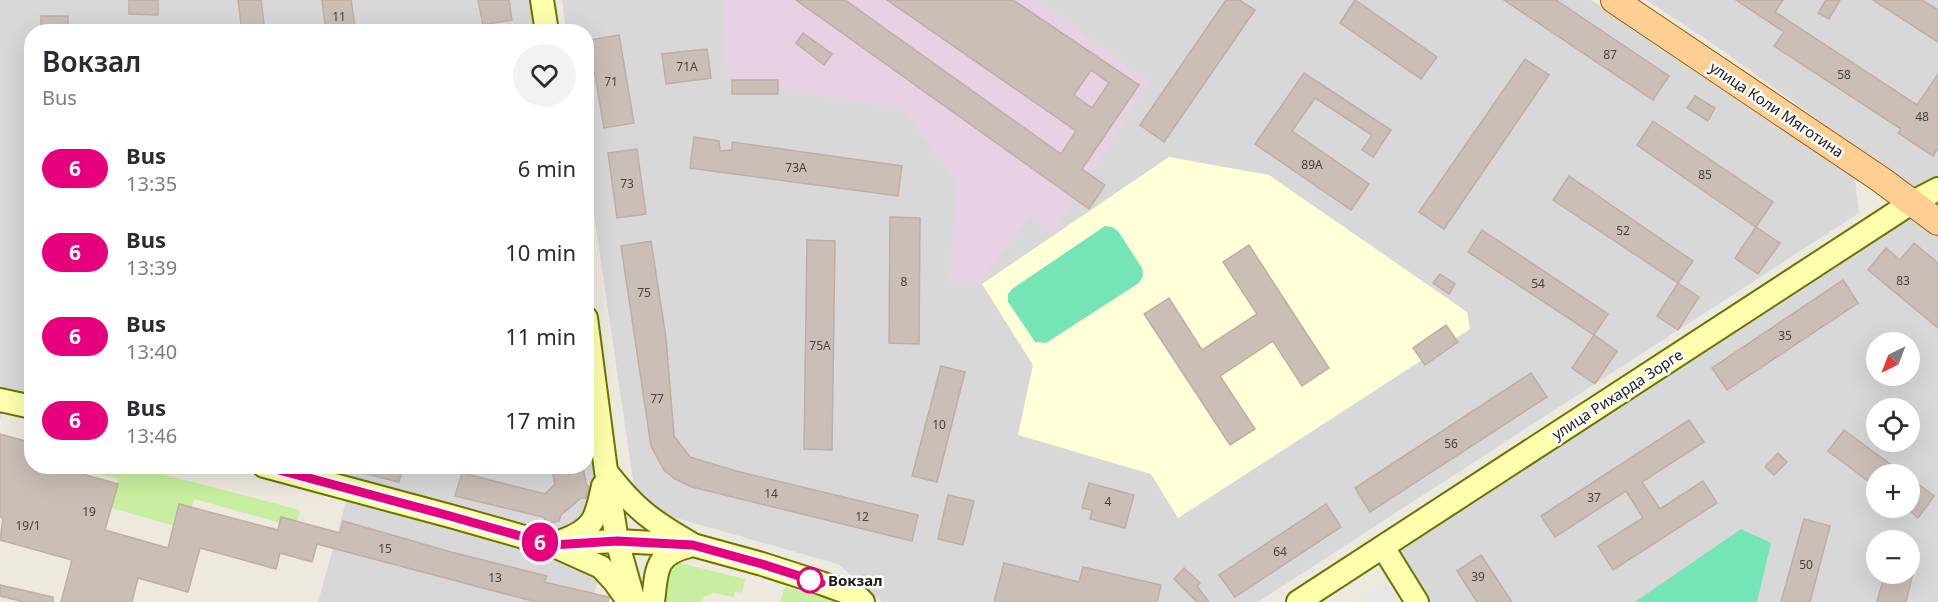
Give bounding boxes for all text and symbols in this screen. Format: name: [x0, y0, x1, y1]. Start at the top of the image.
house number: 11: [332, 8, 346, 25]
text: Вокзал: [42, 42, 141, 80]
button: heart: [513, 44, 576, 107]
house number: 87: [1603, 46, 1617, 63]
street label: улица Коли Мяготина: [1706, 57, 1848, 161]
house number: 71А: [676, 58, 698, 75]
house number: 58: [1837, 66, 1851, 83]
house number: 71: [604, 73, 618, 90]
text: Bus: [42, 84, 77, 111]
house number: 48: [1915, 108, 1929, 125]
text: Bus: [126, 140, 166, 170]
text: 6 min: [518, 153, 576, 183]
text: 6: [69, 154, 81, 182]
house number: 89А: [1301, 156, 1323, 173]
house number: 73А: [785, 159, 807, 176]
house number: 85: [1698, 166, 1712, 183]
text: 13:35: [126, 170, 177, 197]
house number: 73: [620, 175, 634, 192]
house number: 52: [1616, 222, 1630, 239]
text: Bus: [126, 224, 166, 254]
text: 10 min: [505, 237, 576, 267]
text: 6: [69, 238, 81, 266]
text: 13:39: [126, 254, 177, 281]
house number: 83: [1896, 272, 1910, 289]
house number: 8: [901, 273, 908, 290]
house number: 54: [1531, 275, 1545, 292]
house number: 75: [637, 284, 651, 301]
text: Bus: [126, 308, 166, 338]
text: 11 min: [505, 321, 576, 351]
text: 6: [69, 322, 81, 350]
house number: 35: [1778, 327, 1792, 344]
north arrow: [1866, 332, 1920, 386]
map controls: [1866, 332, 1920, 584]
house number: 75А: [809, 337, 831, 354]
text: 13:40: [126, 338, 177, 365]
street label: улица Рихарда Зорге: [1548, 344, 1686, 444]
house number: 77: [650, 390, 664, 407]
text: Bus: [126, 392, 166, 422]
button: locate: [1866, 398, 1920, 452]
text: 17 min: [505, 405, 576, 435]
text: 6: [69, 406, 81, 434]
house number: 10: [932, 416, 946, 433]
text: 13:46: [126, 422, 177, 449]
house number: 56: [1444, 435, 1458, 452]
button: +: [1866, 464, 1920, 518]
house number: 14: [764, 485, 778, 502]
house number: 37: [1587, 489, 1601, 506]
house number: 4: [1105, 493, 1112, 510]
house number: 19: [82, 503, 96, 520]
house number: 12: [855, 508, 869, 525]
house number: 19/1: [15, 517, 41, 534]
line badge: 6: [520, 522, 560, 562]
text: 6: [534, 528, 546, 556]
button: −: [1866, 530, 1920, 584]
house number: 15: [378, 540, 392, 557]
house number: 64: [1273, 543, 1287, 560]
house number: 50: [1799, 556, 1813, 573]
marker: Вокзал: [797, 567, 823, 593]
house number: 39: [1471, 568, 1485, 585]
house number: 13: [488, 569, 502, 586]
place label: Вокзал: [828, 570, 883, 590]

